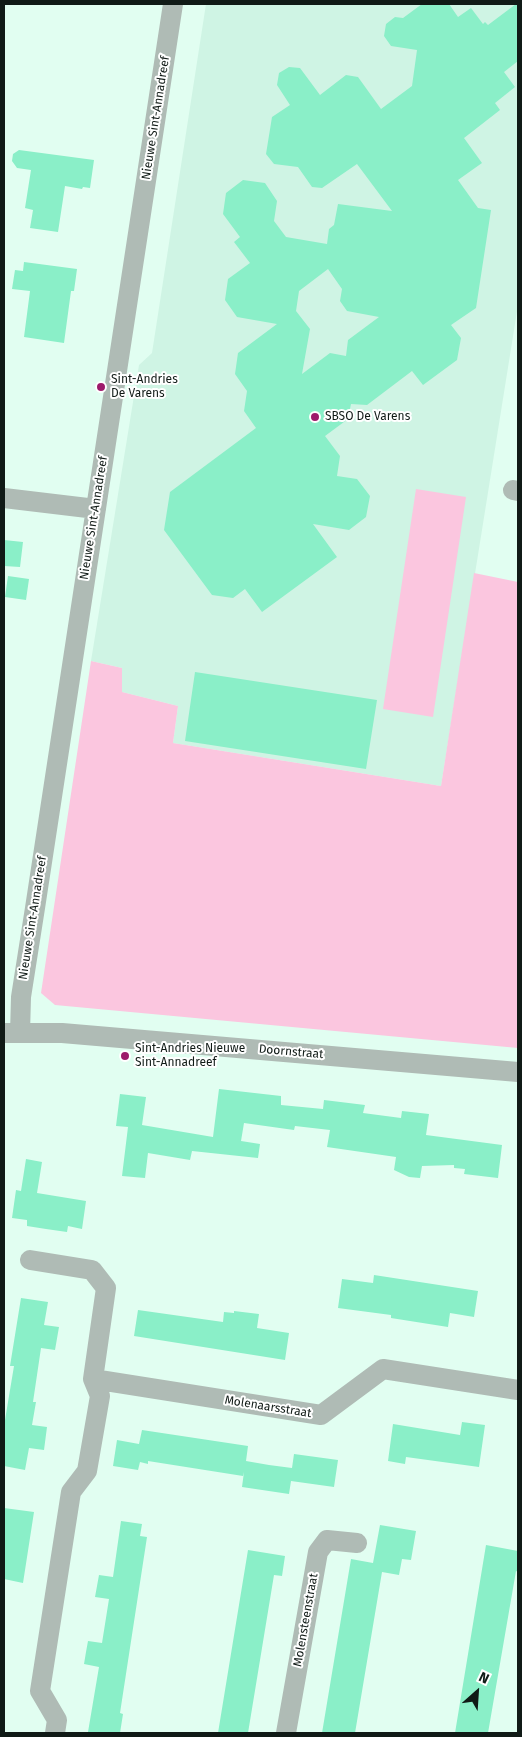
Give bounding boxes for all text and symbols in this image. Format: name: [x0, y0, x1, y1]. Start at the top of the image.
street label: Nieuwe Sint-Annadreef: [139, 55, 173, 181]
place label: Sint-Andries De Varens: [111, 373, 178, 401]
marker: Sint-Andries De Varens: [95, 381, 107, 393]
place label: SBSO De Varens: [325, 410, 410, 424]
marker: SBSO De Varens: [309, 411, 321, 423]
street label: Nieuwe Sint-Annadreef: [77, 455, 111, 581]
street label: Nieuwe Sint-Annadreef: [16, 855, 50, 981]
place label: Sint-Andries Nieuwe Sint-Annadreef: [135, 1042, 245, 1070]
street label: Doornstraat: [258, 1042, 324, 1062]
marker: Sint-Andries Nieuwe Sint-Annadreef: [119, 1050, 131, 1062]
street label: Molenaarsstraat: [224, 1393, 312, 1421]
street label: Molensteenstraat: [291, 1572, 321, 1668]
north arrow: [452, 1667, 502, 1717]
text: N: [476, 1668, 492, 1688]

